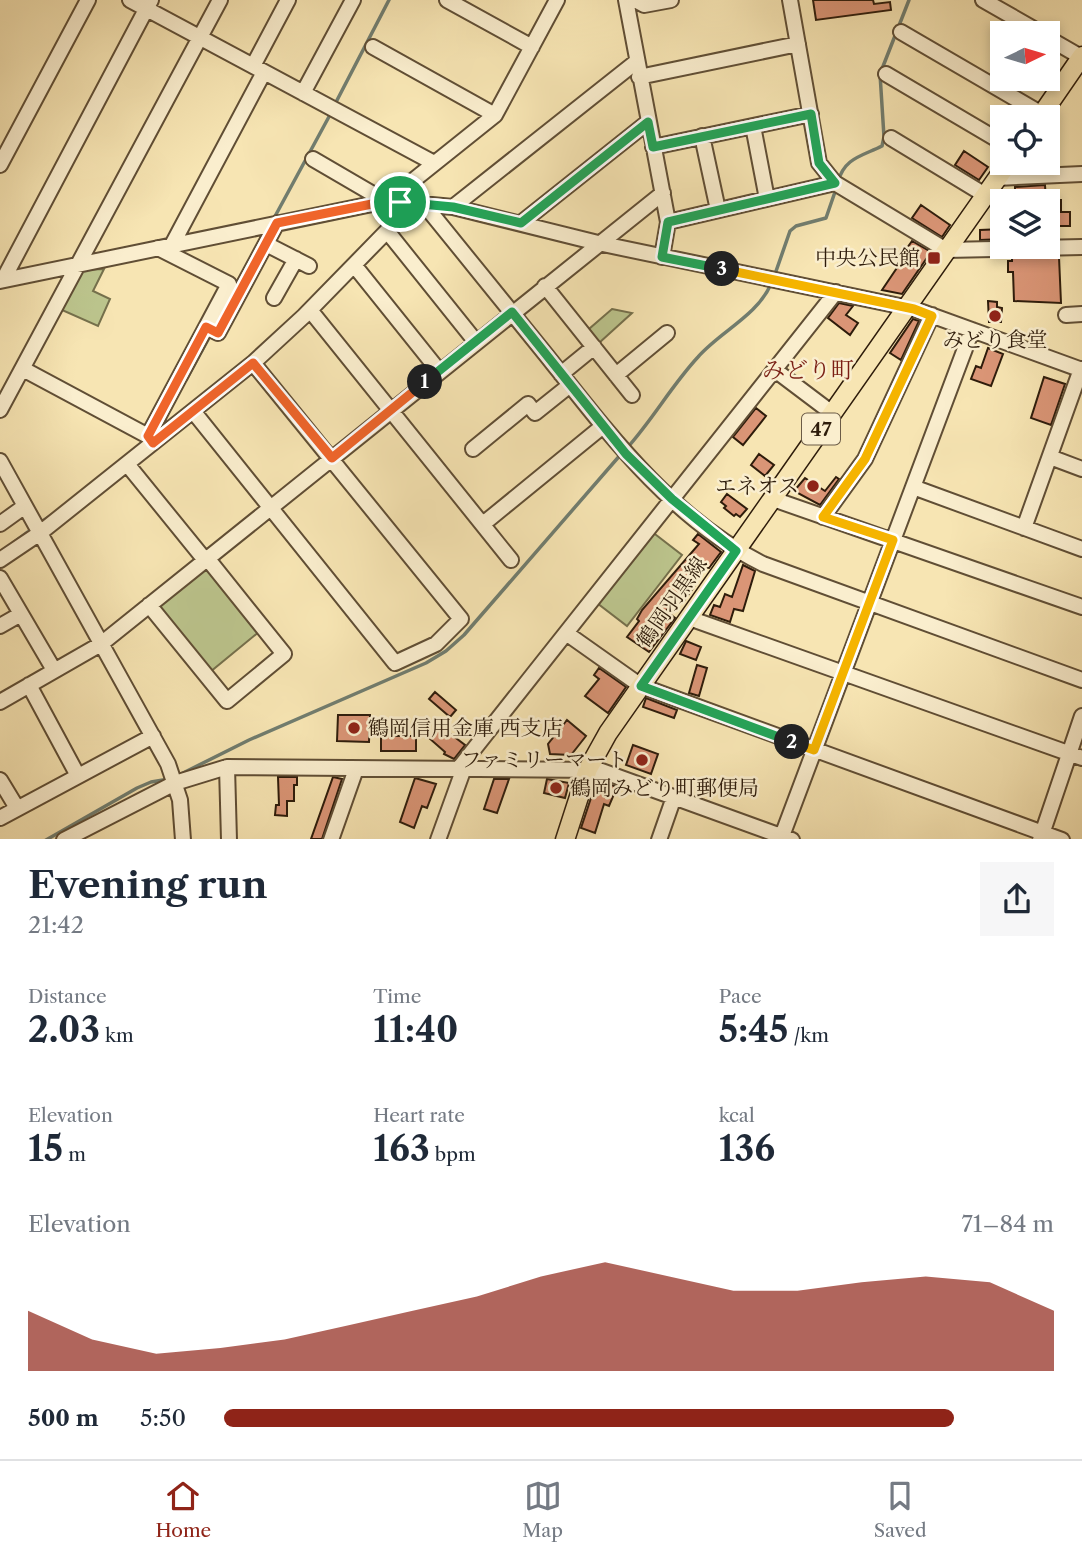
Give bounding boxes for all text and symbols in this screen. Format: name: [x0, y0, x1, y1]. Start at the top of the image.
north arrow: [990, 21, 1060, 91]
map controls: [990, 21, 1060, 259]
button: locate: [990, 105, 1060, 175]
pin: [370, 172, 430, 232]
icon: arrive: [381, 183, 419, 221]
button: layers: [990, 189, 1060, 259]
place label: 中央公民館: [815, 245, 920, 270]
marker: 中央公民館: [926, 250, 942, 266]
pin: 3: [704, 252, 740, 286]
text: 3: [716, 257, 727, 280]
marker: みどり食堂: [987, 308, 1003, 324]
place label: みどり食堂: [943, 327, 1048, 352]
district label: みどり町: [762, 356, 854, 384]
pin: 1: [408, 364, 442, 400]
text: 1: [420, 370, 429, 393]
road number: 47: [802, 414, 840, 444]
place label: エネオス: [715, 473, 799, 498]
marker: エネオス: [805, 478, 821, 494]
street label: 鶴岡羽黒線: [631, 552, 712, 652]
place label: 鶴岡信用金庫 西支店: [368, 715, 563, 740]
marker: 鶴岡信用金庫 西支店: [346, 720, 362, 736]
pin: 2: [774, 724, 810, 760]
text: 2: [786, 730, 797, 753]
place label: ファミリーマート: [460, 747, 628, 772]
marker: ファミリーマート: [634, 752, 650, 768]
place label: 鶴岡みどり町郵便局: [570, 775, 759, 800]
marker: 鶴岡みどり町郵便局: [548, 780, 564, 796]
text: Evening run: [28, 861, 268, 908]
button: share: [980, 862, 1054, 936]
text: 21:42: [28, 911, 84, 939]
text: Distance: [28, 985, 107, 1008]
text: Time: [373, 985, 421, 1008]
text: Pace: [719, 985, 762, 1008]
text: 2.03: [28, 1008, 100, 1051]
text: 11:40: [373, 1008, 458, 1051]
text: 5:45: [719, 1008, 788, 1051]
text: km: [100, 1024, 134, 1047]
text: /km: [788, 1024, 829, 1047]
text: Elevation: [28, 1104, 113, 1127]
text: Heart rate: [373, 1104, 465, 1127]
text: kcal: [719, 1104, 755, 1127]
text: 15: [28, 1127, 63, 1170]
text: 163: [373, 1127, 430, 1170]
text: 136: [719, 1127, 775, 1170]
text: m: [63, 1143, 86, 1166]
text: bpm: [430, 1143, 476, 1166]
text: Elevation: [28, 1210, 131, 1238]
text: 71–84 m: [961, 1210, 1054, 1238]
text: 500 m: [28, 1404, 99, 1432]
text: 5:50: [140, 1404, 186, 1432]
tab: Home: [155, 1477, 211, 1542]
tab: Map: [522, 1477, 563, 1542]
tab: Saved: [874, 1477, 927, 1542]

